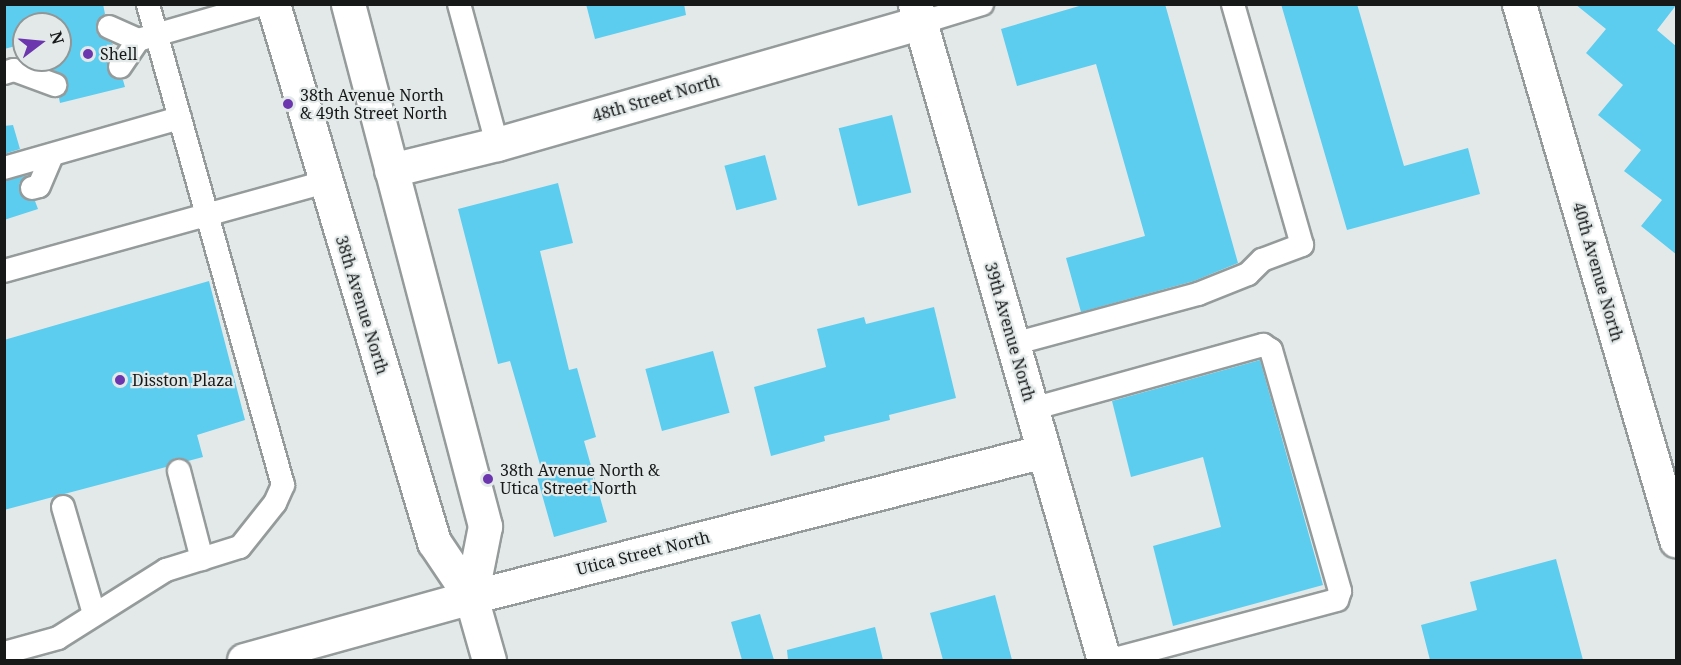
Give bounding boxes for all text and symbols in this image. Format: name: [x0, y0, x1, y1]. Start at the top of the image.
north arrow: [12, 12, 72, 72]
text: N: [45, 28, 70, 47]
place label: Shell: [100, 44, 137, 64]
marker: Shell: [81, 47, 95, 61]
street label: 48th Street North: [590, 71, 722, 125]
place label: 38th Avenue North & 49th Street North: [300, 85, 447, 123]
marker: 38th Avenue North & 49th Street North: [281, 97, 295, 111]
street label: 40th Avenue North: [1569, 200, 1627, 344]
street label: 38th Avenue North: [332, 233, 392, 377]
street label: 39th Avenue North: [981, 260, 1039, 404]
place label: Disston Plaza: [132, 370, 233, 390]
marker: Disston Plaza: [113, 373, 127, 387]
place label: 38th Avenue North & Utica Street North: [500, 460, 660, 498]
marker: 38th Avenue North & Utica Street North: [481, 472, 495, 486]
street label: Utica Street North: [574, 527, 712, 579]

